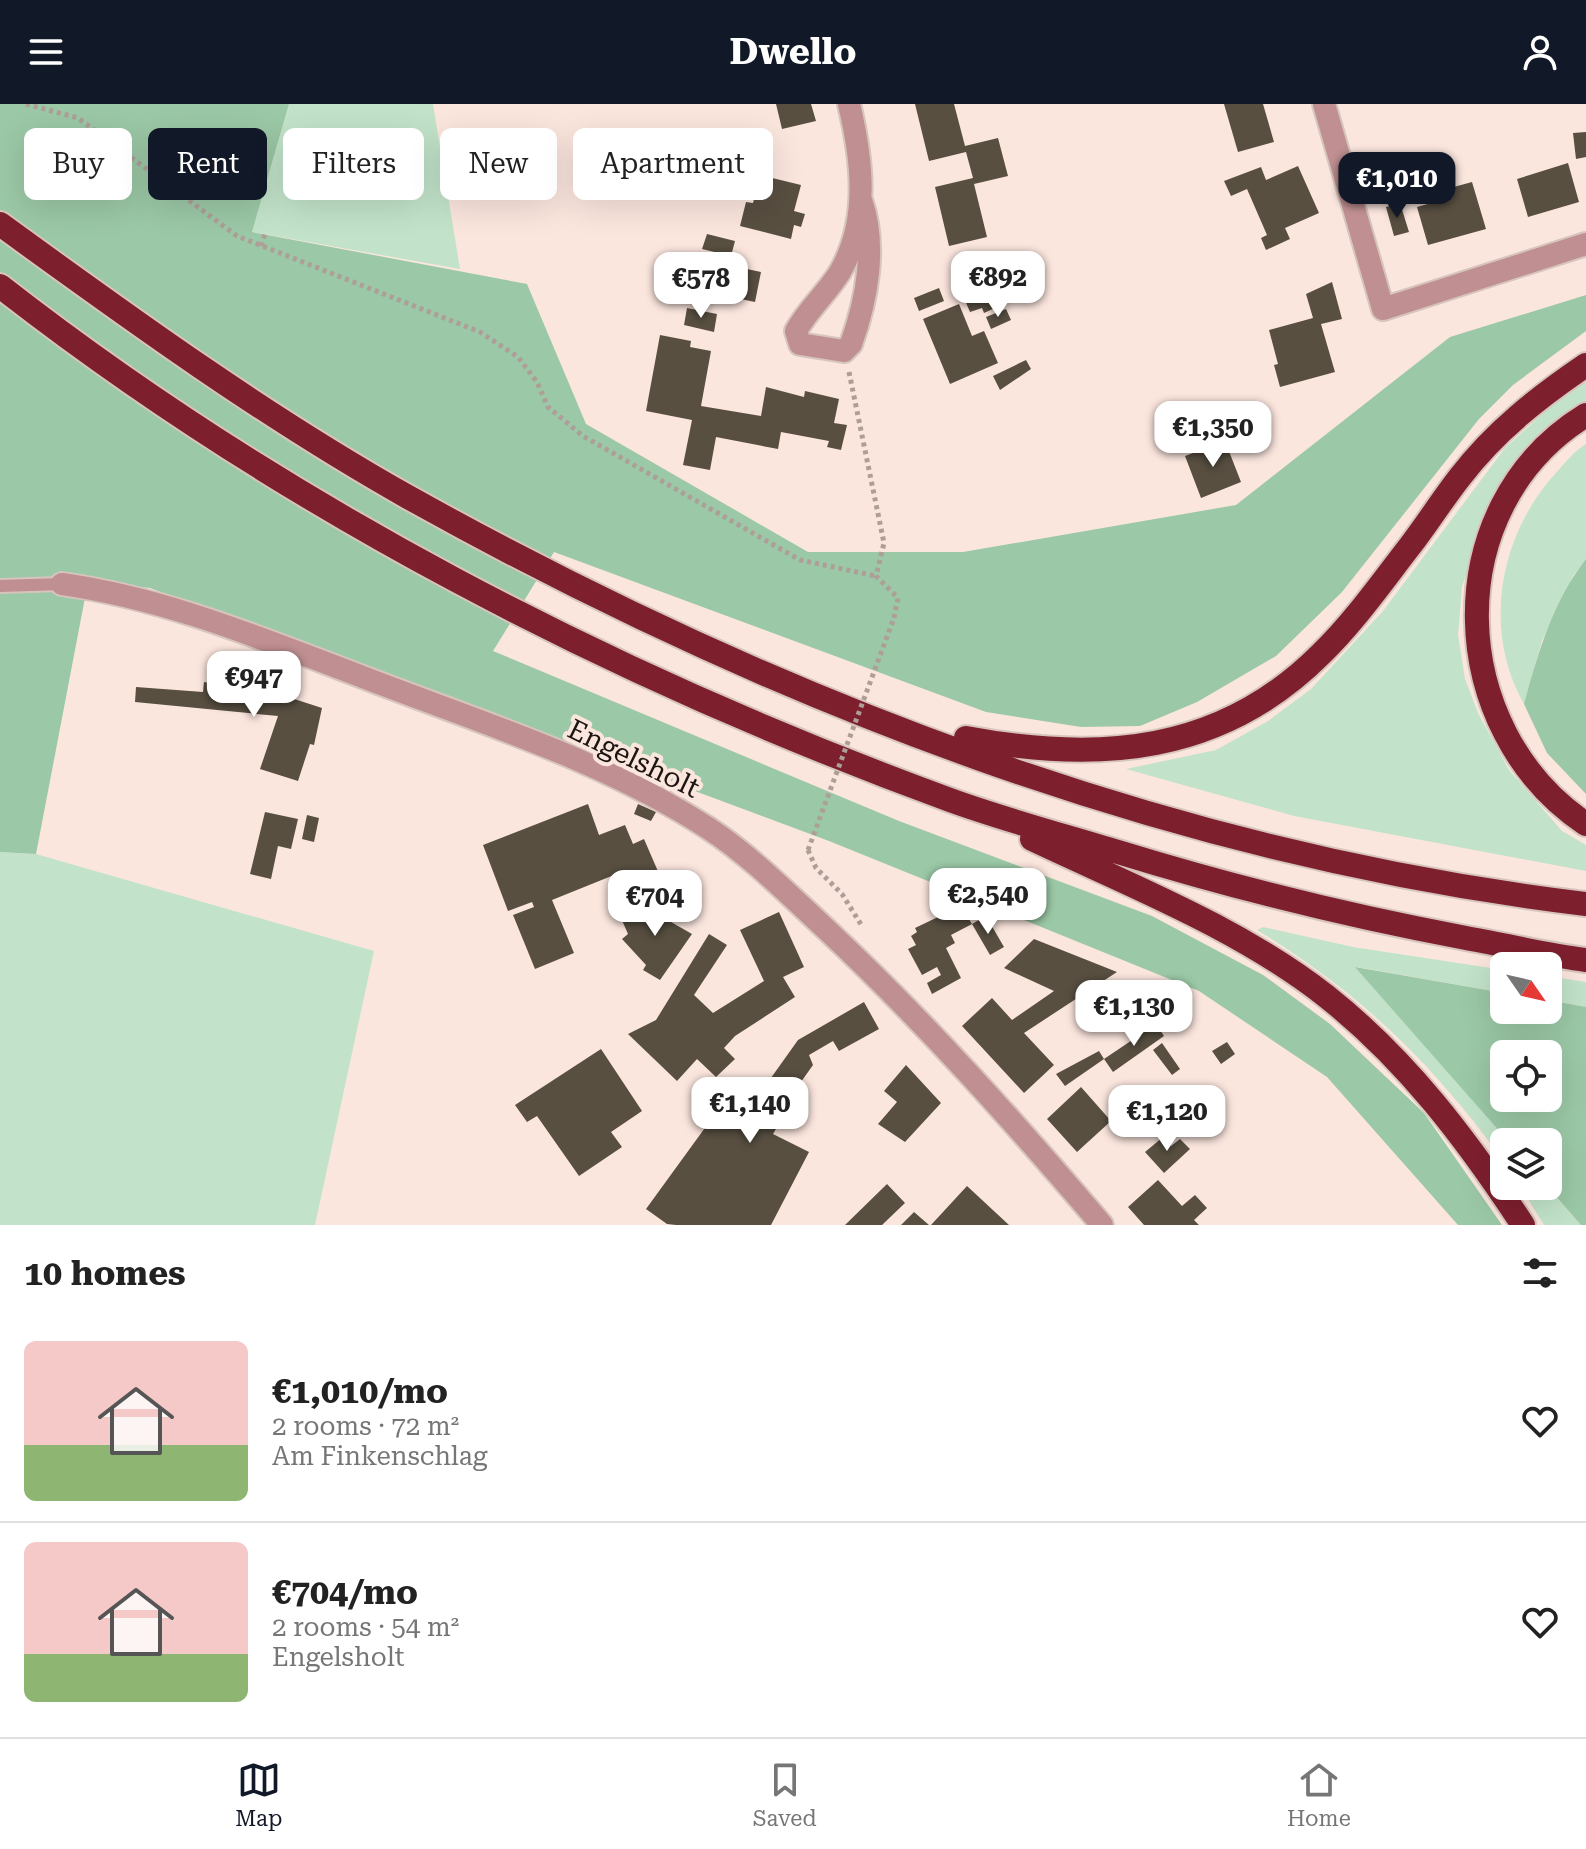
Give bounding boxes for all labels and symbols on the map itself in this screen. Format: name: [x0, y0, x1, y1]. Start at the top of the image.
pin: €1,010: [1332, 152, 1462, 220]
pin: €892: [951, 251, 1045, 319]
pin: €578: [654, 252, 748, 320]
pin: €1,350: [1148, 401, 1278, 469]
pin: €947: [207, 651, 301, 719]
street label: Engelsholt: [562, 712, 705, 805]
pin: €2,540: [923, 868, 1053, 936]
pin: €704: [608, 870, 702, 938]
north arrow: [1490, 952, 1562, 1024]
pin: €1,130: [1069, 980, 1199, 1048]
pin: €1,140: [685, 1077, 815, 1145]
pin: €1,120: [1102, 1085, 1232, 1153]

